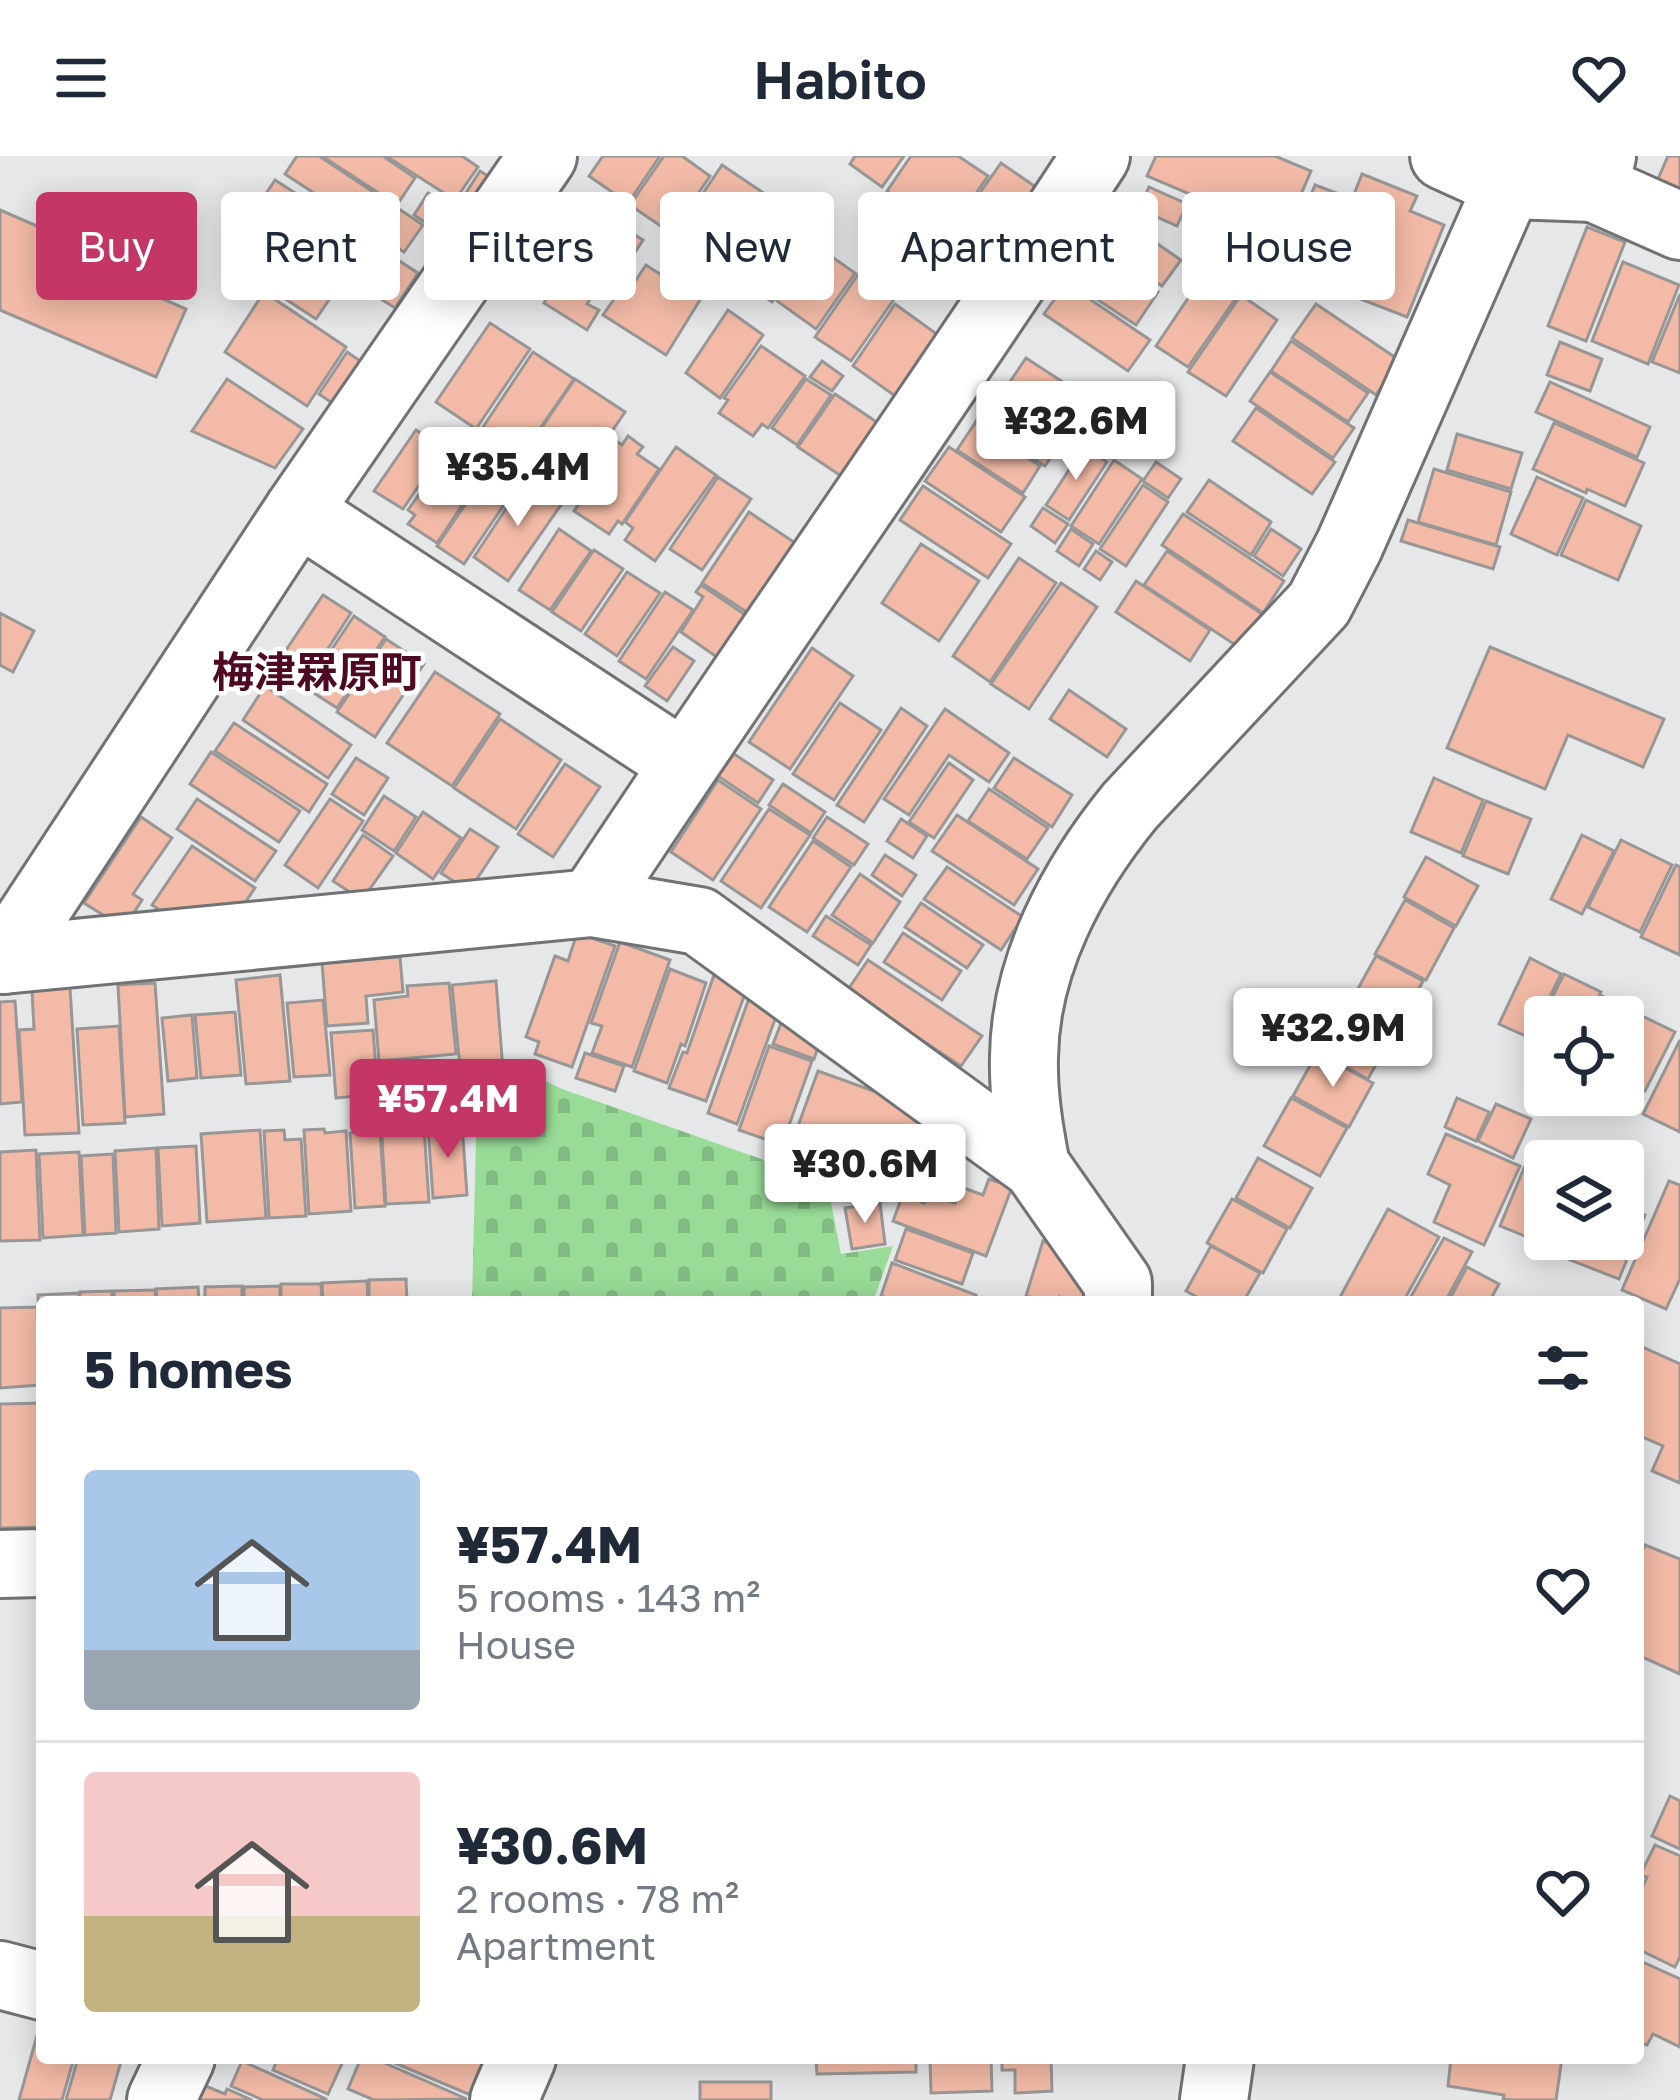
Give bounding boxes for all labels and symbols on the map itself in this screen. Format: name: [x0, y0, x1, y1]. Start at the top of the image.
pin: ¥32.6M: [978, 381, 1174, 483]
pin: ¥35.4M: [420, 427, 616, 529]
district label: 梅津罧原町: [212, 646, 422, 696]
pin: ¥32.9M: [1235, 988, 1431, 1090]
pin: ¥57.4M: [350, 1059, 546, 1161]
pin: ¥30.6M: [767, 1124, 963, 1226]

